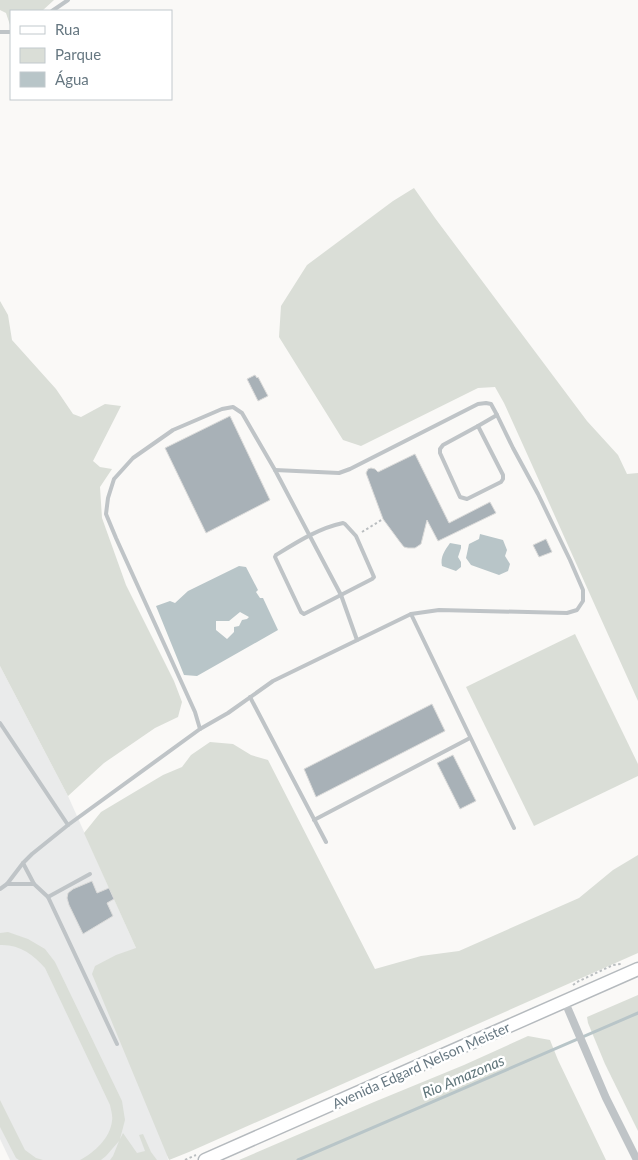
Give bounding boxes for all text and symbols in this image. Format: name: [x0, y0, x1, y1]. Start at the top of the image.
legend: [10, 10, 172, 100]
text: Rua: [55, 20, 80, 38]
text: Parque: [55, 45, 101, 63]
text: Água: [55, 70, 89, 88]
street label: Avenida Edgard Nelson Meister: [330, 1018, 512, 1112]
water label: Rio Amazonas: [419, 1051, 507, 1101]

